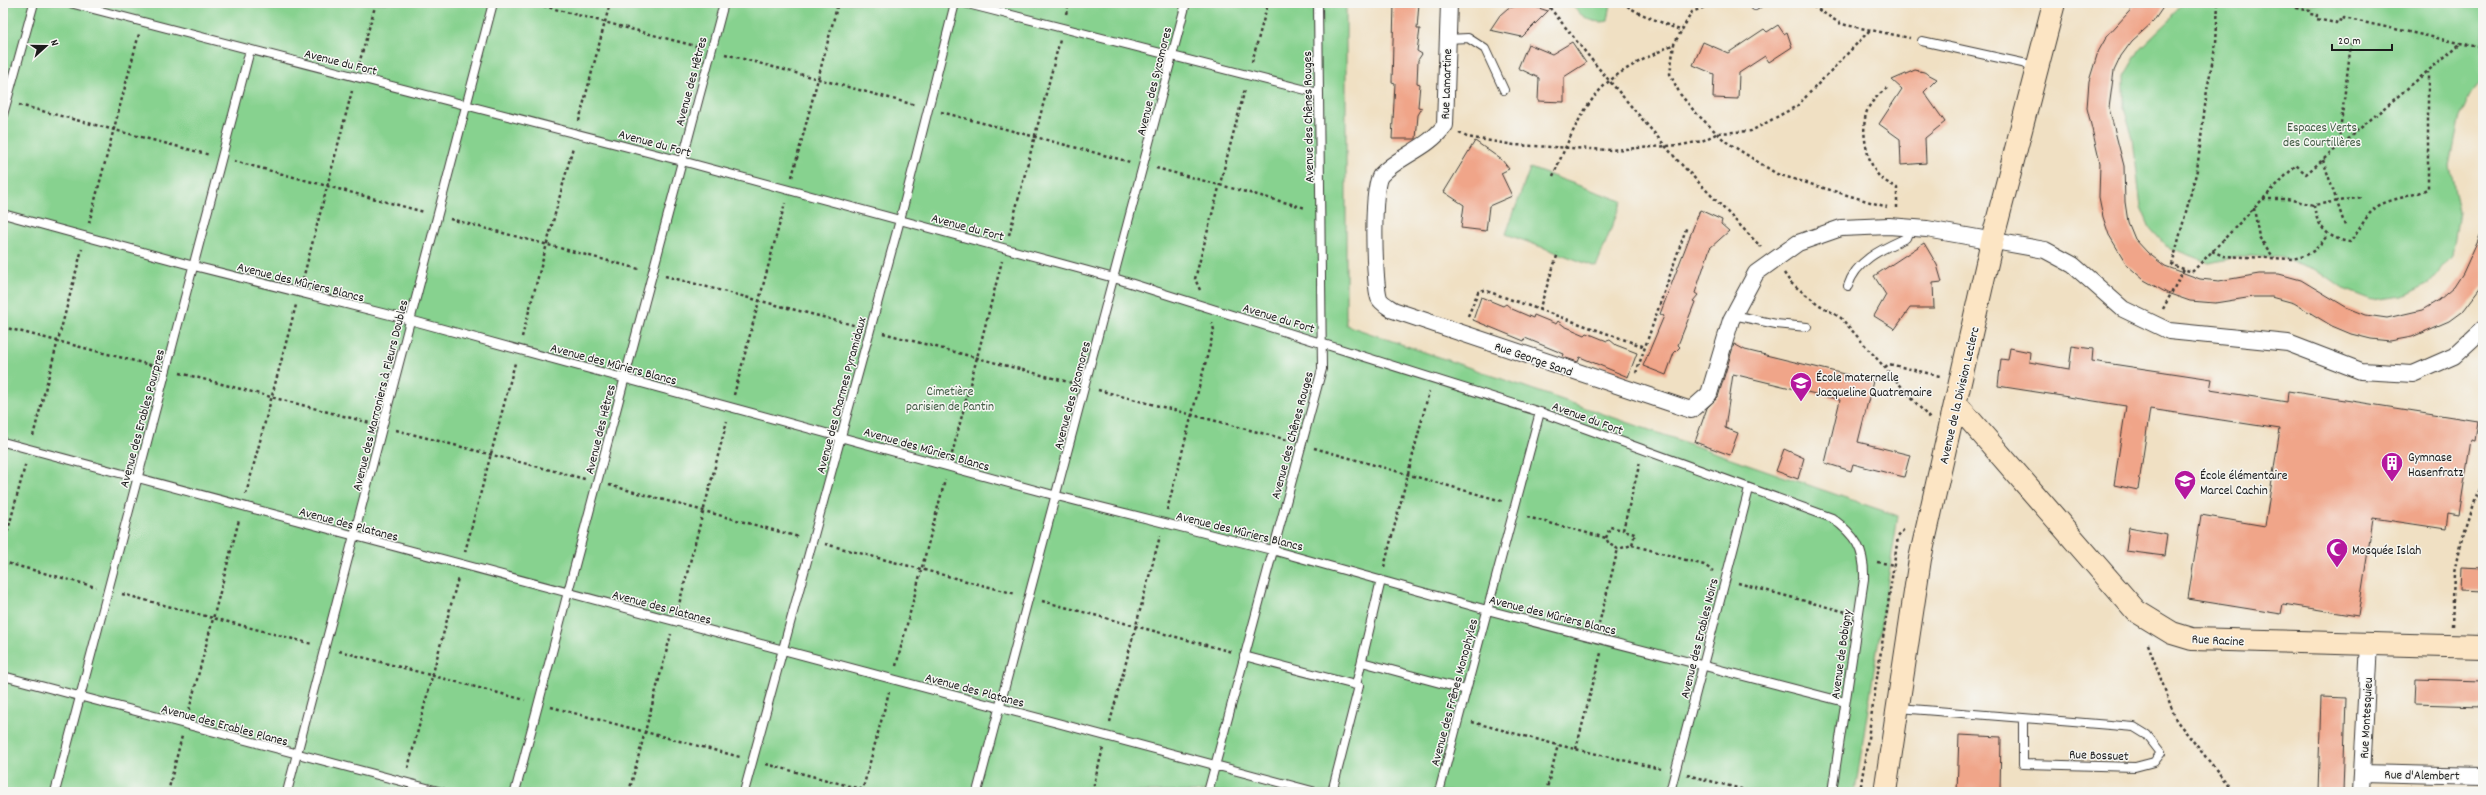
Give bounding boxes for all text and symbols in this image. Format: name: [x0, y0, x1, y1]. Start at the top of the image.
street label: Avenue des Sycomores: [1133, 25, 1178, 138]
north arrow: [26, 26, 66, 66]
scale bar: [2332, 26, 2392, 52]
text: 20 m: [2338, 33, 2361, 50]
street label: Avenue des Hêtres: [671, 35, 713, 128]
text: N: [45, 38, 62, 49]
street label: Avenue du Fort: [302, 45, 379, 82]
street label: Rue Lamartine: [1437, 48, 1458, 120]
street label: Avenue des Chênes Rouges: [1299, 51, 1320, 183]
park label: Espaces Verts des Courtillères: [2283, 119, 2361, 153]
street label: Avenue du Fort: [616, 126, 693, 163]
street label: Avenue du Fort: [929, 210, 1006, 247]
street label: Avenue des Mûriers Blancs: [235, 258, 366, 308]
street label: Avenue des Marroniers à Fleurs Doubles: [348, 298, 414, 493]
street label: Avenue du Fort: [1240, 299, 1317, 339]
street label: Avenue des Charmes Pyramidaux: [812, 315, 873, 476]
street label: Avenue de la Division Leclerc: [1935, 325, 1985, 466]
street label: Rue George Sand: [1491, 338, 1575, 383]
street label: Avenue des Mûriers Blancs: [548, 339, 679, 391]
street label: Avenue des Sycomores: [1050, 339, 1097, 452]
street label: Avenue des Erables Pourpres: [116, 347, 171, 490]
place label: École maternelle Jacqueline Quatremaire: [1816, 369, 1932, 403]
street label: Avenue des Chênes Rouges: [1267, 370, 1320, 502]
school or university icon: École maternelle Jacqueline Quatremaire: [1788, 370, 1814, 403]
street label: Avenue des Hêtres: [581, 383, 622, 476]
park label: Cimetière parisien de Pantin: [906, 383, 994, 417]
street label: Avenue du Fort: [1549, 398, 1626, 441]
street label: Avenue des Mûriers Blancs: [861, 423, 992, 477]
place label: Gymnase Hasenfratz: [2408, 449, 2463, 483]
building icon: Gymnase Hasenfratz: [2379, 450, 2405, 483]
place label: École élémentaire Marcel Cachin: [2200, 467, 2288, 501]
school or university icon: École élémentaire Marcel Cachin: [2172, 468, 2198, 501]
street label: Avenue des Platanes: [297, 503, 400, 548]
street label: Avenue des Mûriers Blancs: [1174, 507, 1305, 557]
mosque icon: Mosquée Islah: [2324, 536, 2350, 569]
place label: Mosquée Islah: [2352, 542, 2421, 561]
street label: Avenue des Erables Noirs: [1676, 576, 1725, 701]
street label: Avenue des Platanes: [610, 586, 713, 631]
street label: Avenue des Mûriers Blancs: [1487, 591, 1618, 641]
street label: Avenue de Bobigny: [1827, 608, 1858, 700]
street label: Avenue des Frênes Monophyles: [1427, 617, 1484, 768]
street label: Rue Racine: [2191, 631, 2245, 652]
street label: Avenue des Platanes: [923, 669, 1026, 714]
street label: Rue Montesquieu: [2356, 677, 2379, 759]
street label: Avenue des Erables Planes: [159, 700, 290, 753]
street label: Rue Bossuet: [2069, 746, 2129, 767]
street label: Rue d'Alembert: [2384, 766, 2460, 787]

